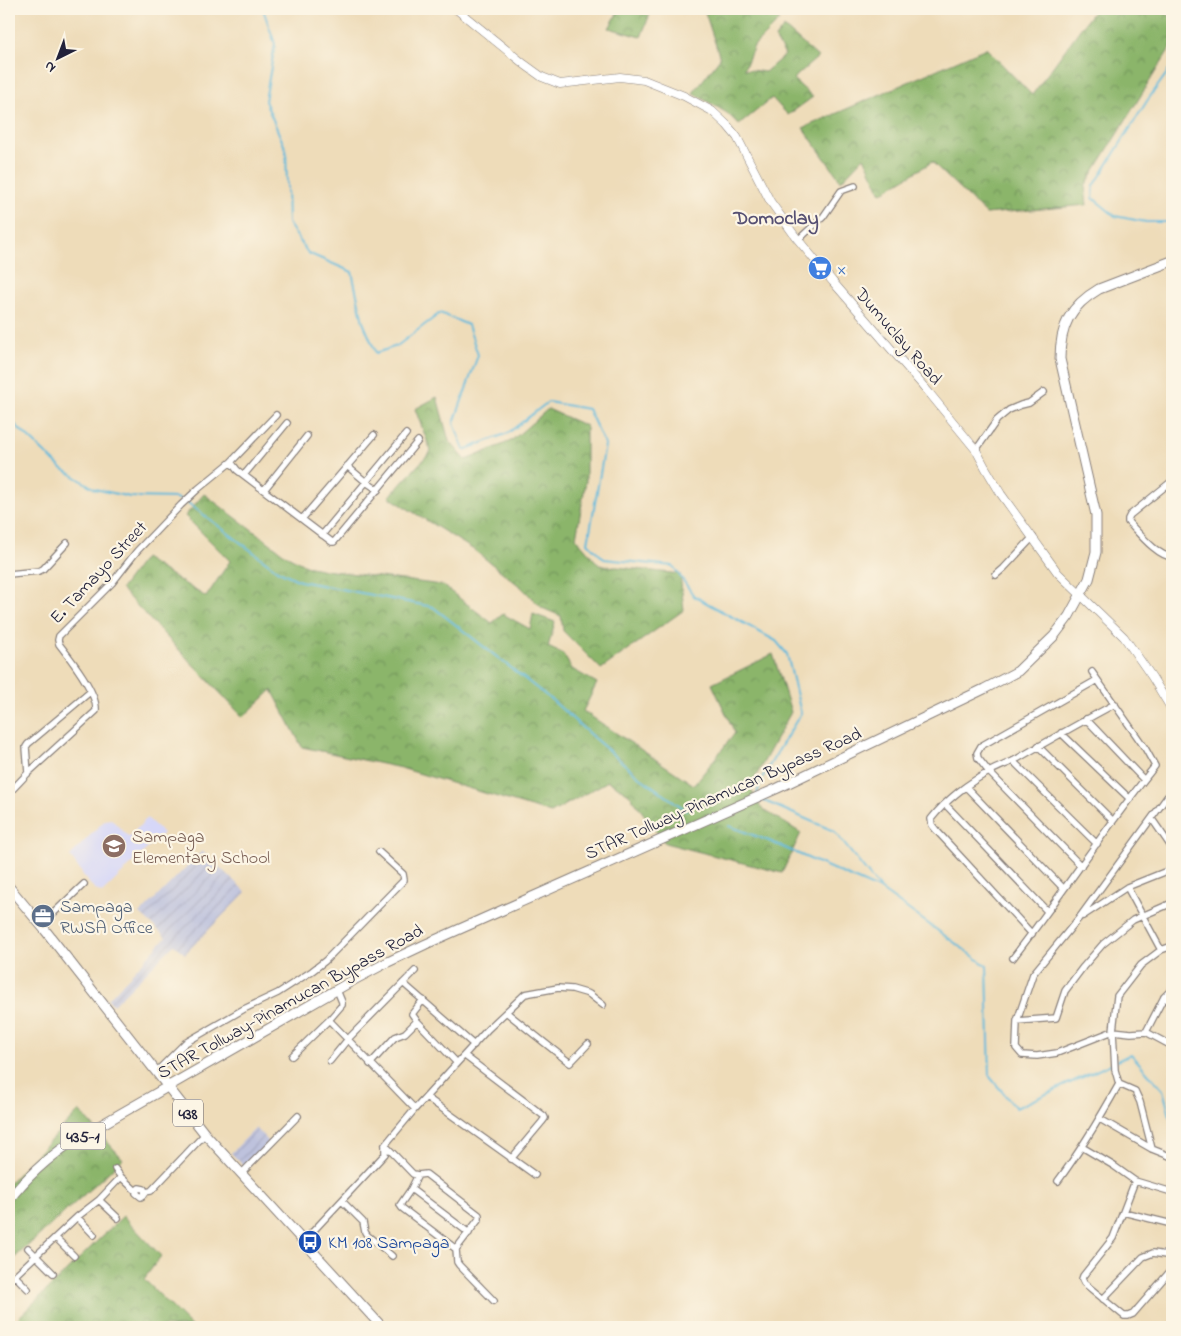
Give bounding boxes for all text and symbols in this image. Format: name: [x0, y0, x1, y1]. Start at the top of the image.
north arrow: [32, 32, 82, 82]
text: N: [40, 56, 61, 78]
district label: Domoclay: [732, 205, 819, 235]
supermarket icon: x: [807, 255, 833, 281]
place label: x: [837, 257, 846, 283]
street label: Dumuclay Road: [847, 282, 947, 392]
street label: E. Tamayo Street: [45, 516, 154, 631]
street label: STAR Tollway-Pinamucan Bypass Road: [581, 722, 866, 868]
place label: Sampaga Elementary School: [132, 825, 270, 872]
school or university icon: Sampaga Elementary School: [101, 833, 127, 859]
place label: Sampaga RWSA Office: [60, 895, 154, 942]
office icon: Sampaga RWSA Office: [30, 903, 56, 929]
street label: STAR Tollway-Pinamucan Bypass Road: [153, 919, 429, 1087]
road number: 438: [173, 1100, 203, 1126]
road number: 435-1: [61, 1122, 106, 1150]
bus stop icon: KM 108 Sampaga: [297, 1229, 323, 1255]
place label: KM 108 Sampaga: [328, 1231, 449, 1258]

